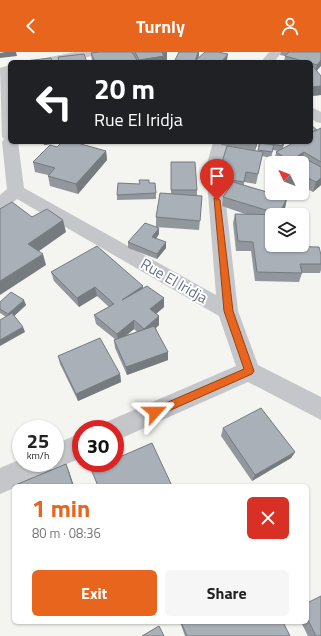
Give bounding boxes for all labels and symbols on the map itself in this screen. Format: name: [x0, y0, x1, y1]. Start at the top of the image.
north arrow: [265, 156, 309, 200]
pin: [200, 159, 234, 200]
street label: Rue El Iridja: [136, 252, 212, 309]
position arrow: [134, 391, 176, 433]
speed limit sign: 30: [72, 420, 124, 472]

